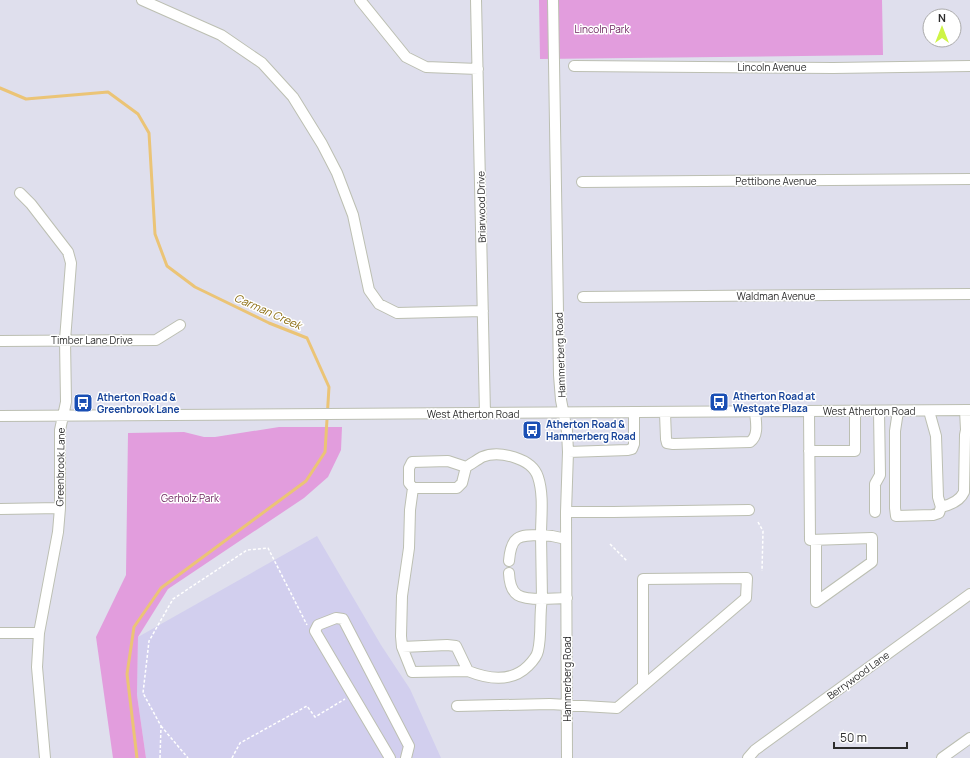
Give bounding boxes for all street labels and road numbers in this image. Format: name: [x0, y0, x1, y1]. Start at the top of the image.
street label: Lincoln Avenue: [737, 60, 807, 74]
street label: Briarwood Drive: [473, 171, 489, 243]
street label: Pettibone Avenue: [735, 174, 817, 188]
street label: Waldman Avenue: [737, 289, 816, 303]
street label: Hammerberg Road: [552, 312, 568, 398]
street label: Timber Lane Drive: [51, 333, 133, 347]
street label: West Atherton Road: [823, 404, 915, 418]
street label: West Atherton Road: [427, 407, 519, 421]
street label: Greenbrook Lane: [52, 427, 68, 506]
street label: Hammerberg Road: [560, 636, 574, 722]
street label: Berrywood Lane: [824, 647, 892, 702]

